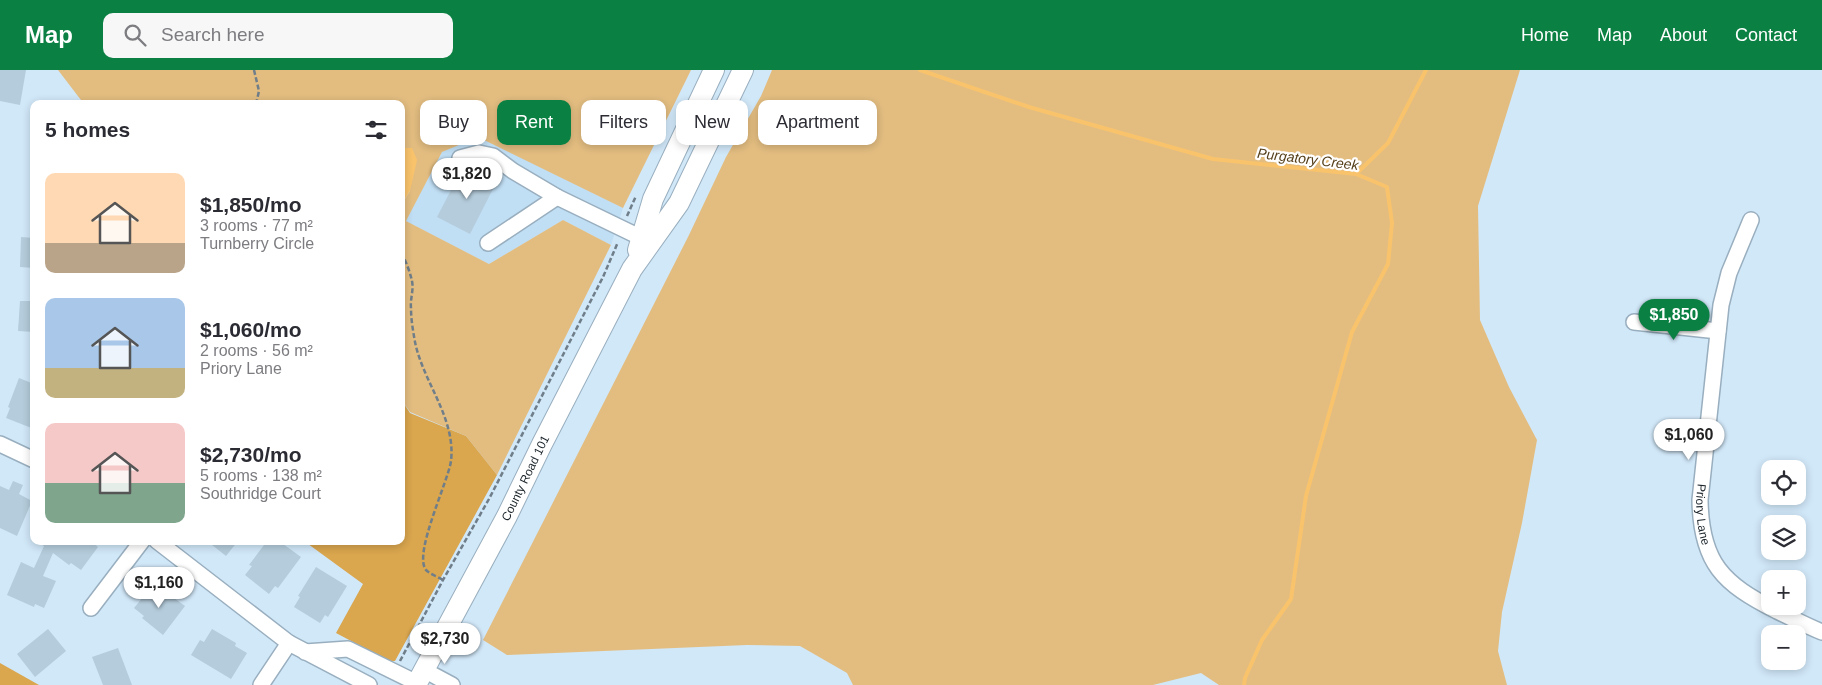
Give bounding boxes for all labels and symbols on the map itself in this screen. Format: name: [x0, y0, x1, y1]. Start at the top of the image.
water label: Purgatory Creek: [1256, 145, 1361, 173]
pin: $1,820: [426, 158, 508, 200]
pin: $1,850: [1633, 298, 1715, 341]
pin: $1,060: [1648, 418, 1730, 461]
street label: County Road 101: [499, 433, 552, 523]
street label: Priory Lane: [1693, 483, 1713, 547]
pin: $1,160: [118, 566, 200, 609]
pin: $2,730: [404, 622, 486, 665]

